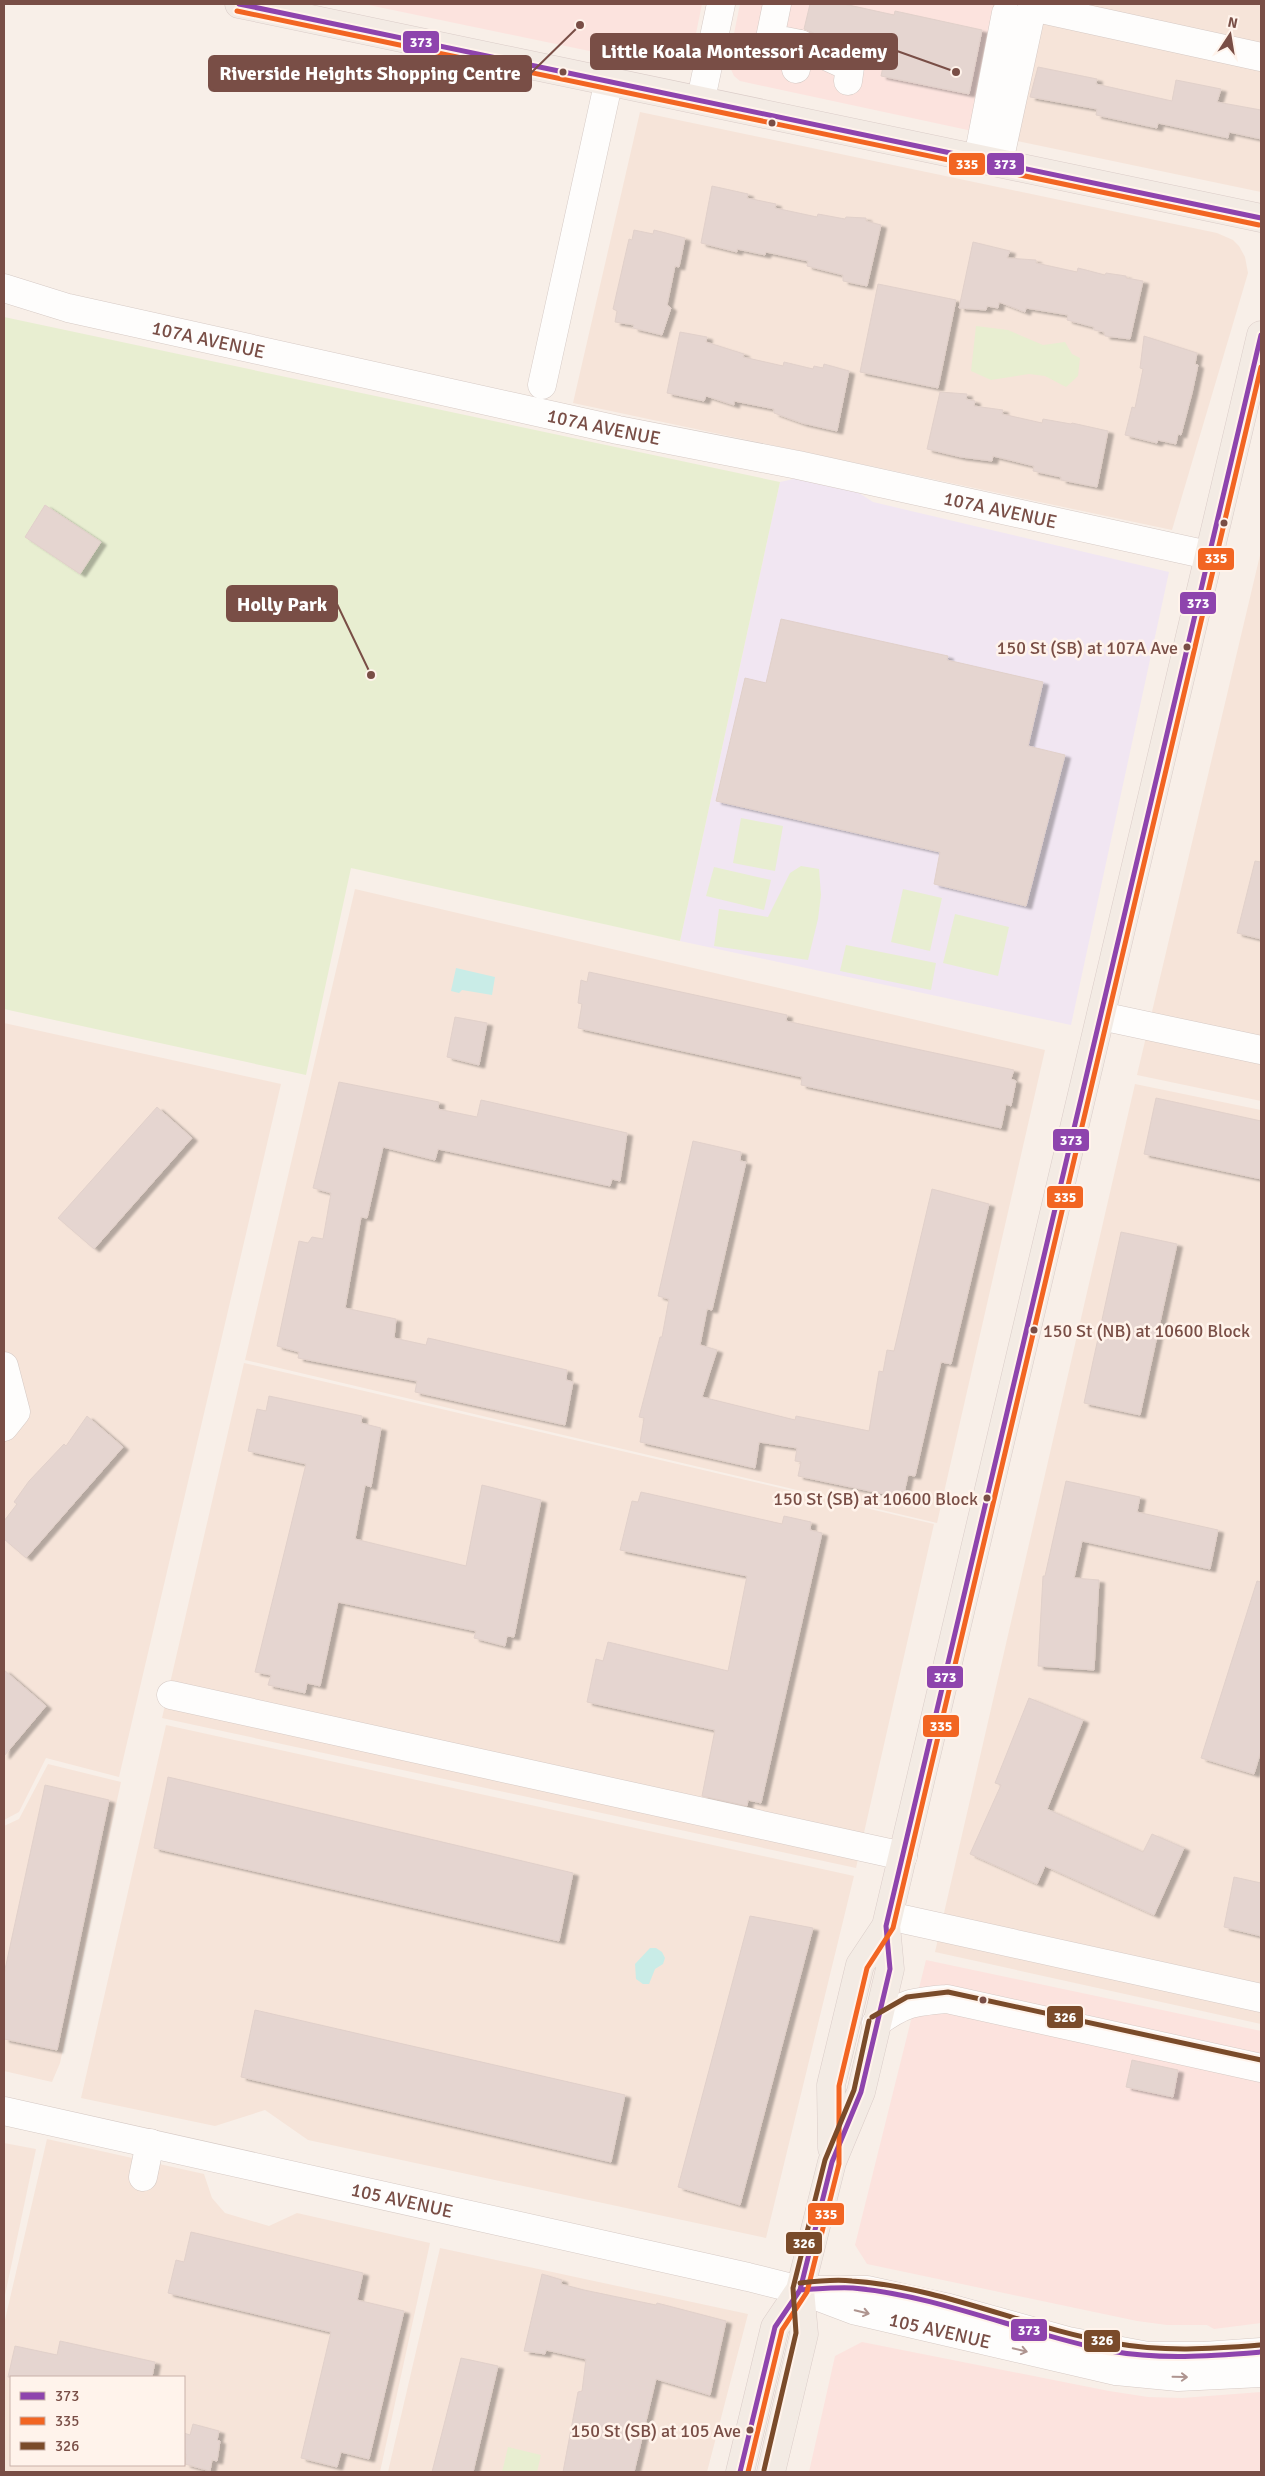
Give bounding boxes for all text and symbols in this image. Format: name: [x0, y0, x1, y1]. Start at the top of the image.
north arrow: [1205, 10, 1255, 60]
text: N: [1226, 13, 1239, 32]
line badge: 373: [402, 30, 440, 54]
text: 373: [410, 34, 432, 51]
callout: Little Koala Montessori Academy: [591, 34, 897, 69]
text: Little Koala Montessori Academy: [601, 39, 887, 64]
callout: Riverside Heights Shopping Centre: [209, 56, 531, 91]
text: Riverside Heights Shopping Centre: [219, 61, 521, 86]
unlabelled marker: [558, 67, 568, 77]
unlabelled marker: [767, 118, 777, 128]
line badge: 335: [948, 152, 986, 176]
line badge: 373: [986, 152, 1025, 176]
text: 335: [956, 156, 978, 173]
text: 373: [994, 156, 1016, 173]
street label: 107A AVENUE: [149, 316, 267, 364]
street label: 107A AVENUE: [545, 404, 663, 451]
street label: 107A AVENUE: [941, 486, 1059, 534]
unlabelled marker: [1219, 518, 1229, 528]
line badge: 335: [1197, 547, 1235, 571]
text: 335: [1205, 550, 1227, 567]
callout: Holly Park: [227, 586, 337, 621]
line badge: 373: [1179, 591, 1217, 615]
text: Holly Park: [237, 592, 328, 617]
text: 373: [1187, 595, 1209, 612]
place label: 150 St (SB) at 107A Ave: [997, 637, 1178, 659]
marker: 150 St (SB) at 107A Ave: [1182, 642, 1192, 652]
line badge: 373: [1052, 1128, 1090, 1152]
text: 373: [1060, 1132, 1082, 1149]
line badge: 335: [1046, 1185, 1084, 1209]
text: 335: [1054, 1189, 1076, 1206]
place label: 150 St (NB) at 10600 Block: [1043, 1320, 1250, 1342]
marker: 150 St (NB) at 10600 Block: [1029, 1325, 1039, 1335]
place label: 150 St (SB) at 10600 Block: [773, 1488, 978, 1510]
marker: 150 St (SB) at 10600 Block: [982, 1493, 992, 1503]
line badge: 373: [926, 1665, 964, 1689]
text: 373: [934, 1669, 956, 1686]
line badge: 335: [922, 1714, 960, 1738]
text: 335: [930, 1718, 952, 1735]
unlabelled marker: [978, 1995, 988, 2005]
line badge: 326: [1046, 2005, 1084, 2029]
text: 326: [1054, 2009, 1077, 2026]
street label: 105 AVENUE: [349, 2178, 455, 2224]
line badge: 335: [807, 2202, 845, 2226]
text: 335: [815, 2206, 837, 2223]
line badge: 326: [785, 2231, 823, 2255]
text: 326: [793, 2235, 816, 2252]
one-way arrow: [853, 2308, 869, 2317]
street label: 105 AVENUE: [887, 2308, 993, 2355]
line badge: 373: [1010, 2318, 1048, 2342]
text: 373: [1018, 2322, 1040, 2339]
line badge: 326: [1083, 2329, 1121, 2353]
text: 326: [1091, 2332, 1114, 2349]
one-way arrow: [1011, 2346, 1027, 2356]
one-way arrow: [1172, 2372, 1188, 2381]
legend: [10, 2376, 185, 2466]
text: 373: [55, 2387, 79, 2405]
text: 335: [55, 2412, 79, 2430]
place label: 150 St (SB) at 105 Ave: [571, 2420, 741, 2442]
marker: 150 St (SB) at 105 Ave: [745, 2425, 755, 2435]
text: 326: [55, 2437, 79, 2455]

